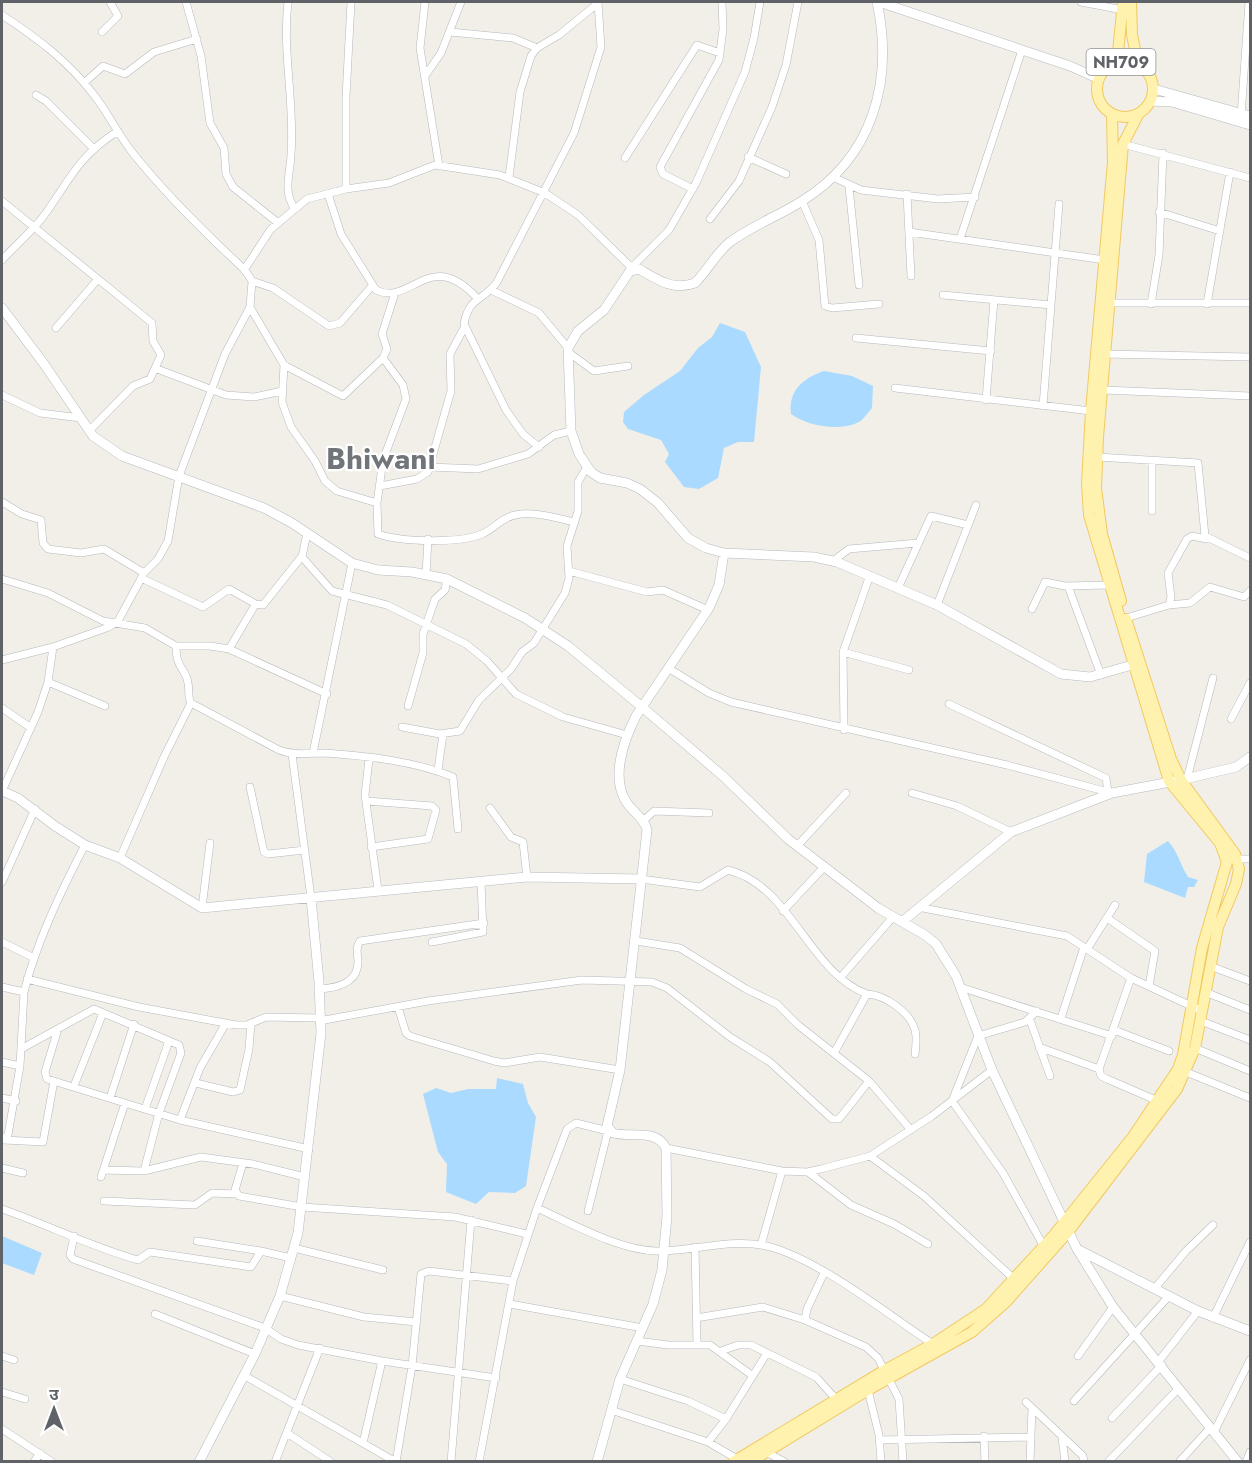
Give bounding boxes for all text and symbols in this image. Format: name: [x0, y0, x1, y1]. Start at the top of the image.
road number: NH709: [1086, 49, 1156, 75]
district label: Bhiwani: [326, 437, 436, 480]
north arrow: [24, 1379, 84, 1439]
text: उ: [49, 1383, 59, 1406]

